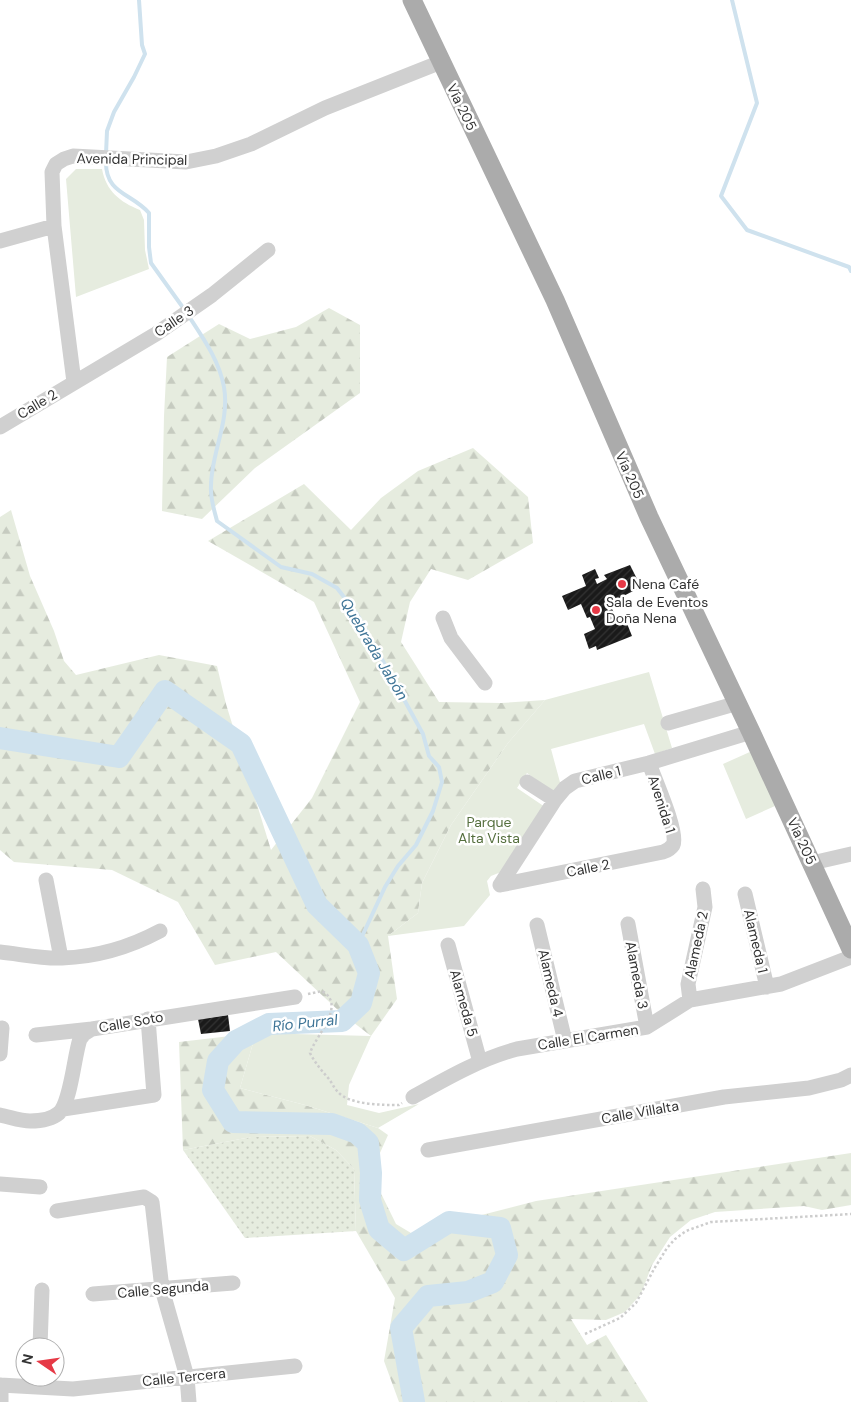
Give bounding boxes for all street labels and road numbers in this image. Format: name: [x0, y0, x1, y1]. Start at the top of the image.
street label: Vía 205: [443, 81, 481, 133]
street label: Avenida Principal: [77, 149, 187, 169]
street label: Calle 3: [151, 301, 197, 341]
street label: Calle 2: [14, 385, 60, 423]
street label: Vía 205: [612, 449, 648, 501]
street label: Calle 1: [579, 761, 623, 789]
street label: Avenida 1: [644, 773, 680, 835]
street label: Vía 205: [783, 815, 821, 867]
street label: Calle 2: [565, 855, 611, 881]
street label: Alameda 1: [740, 907, 772, 975]
street label: Alameda 2: [680, 910, 712, 980]
street label: Alameda 3: [622, 939, 652, 1011]
street label: Alameda 4: [534, 947, 568, 1019]
street label: Alameda 5: [446, 967, 482, 1039]
street label: Calle Soto: [97, 1007, 165, 1037]
street label: Calle El Carmen: [536, 1020, 640, 1054]
street label: Calle Villalta: [600, 1096, 680, 1128]
street label: Calle Segunda: [116, 1276, 210, 1302]
street label: Calle Tercera: [141, 1364, 227, 1390]

